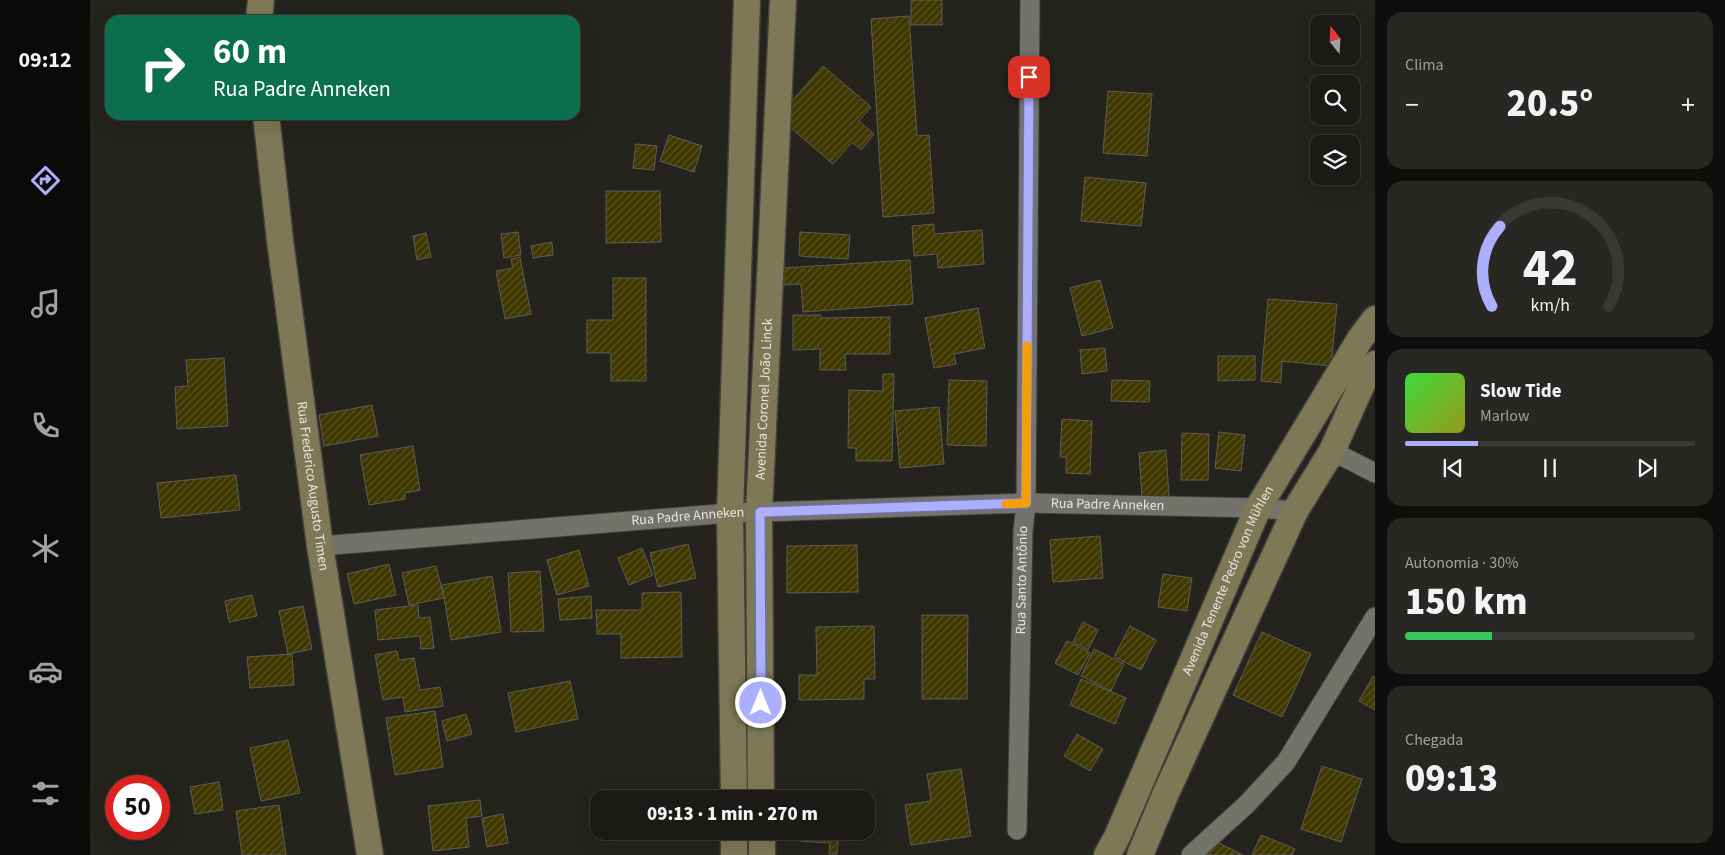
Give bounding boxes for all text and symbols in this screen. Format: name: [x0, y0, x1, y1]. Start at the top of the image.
north arrow: [1310, 15, 1360, 65]
map controls: [1310, 15, 1360, 185]
text: 60 m: [213, 27, 287, 77]
icon: right: [130, 35, 195, 100]
text: 09:12: [18, 44, 72, 76]
text: Clima: [1405, 54, 1443, 76]
pin: [1008, 56, 1050, 98]
icon: arrive: [1015, 63, 1043, 91]
text: Rua Padre Anneken: [213, 73, 391, 105]
button: search: [1310, 75, 1360, 125]
text: 20.5°: [1507, 77, 1593, 131]
text: −: [1405, 85, 1419, 125]
text: +: [1681, 85, 1695, 125]
button: layers: [1310, 135, 1360, 185]
icon: directions: [28, 163, 63, 198]
text: 42: [1523, 232, 1577, 306]
icon: music: [28, 286, 63, 321]
text: km/h: [1530, 293, 1570, 318]
street label: Avenida Coronel João Linck: [751, 318, 778, 480]
text: Slow Tide: [1480, 378, 1561, 405]
street label: Rua Frederico Augusto Timen: [291, 400, 334, 572]
text: Marlow: [1480, 405, 1529, 427]
icon: phone: [28, 408, 63, 443]
icon: previous: [1439, 454, 1467, 482]
icon: pause: [1536, 454, 1564, 482]
icon: next: [1633, 454, 1661, 482]
street label: Avenida Tenente Pedro von Mühlen: [1177, 482, 1279, 679]
street label: Rua Padre Anneken: [1051, 494, 1164, 516]
street label: Rua Padre Anneken: [631, 503, 745, 531]
street label: Rua Santo Antônio: [1011, 525, 1034, 635]
icon: climate: [28, 531, 63, 566]
text: Autonomia · 30%: [1405, 552, 1518, 574]
text: 150 km: [1405, 575, 1527, 629]
icon: car: [28, 654, 63, 689]
position arrow: [734, 676, 786, 728]
text: Chegada: [1405, 729, 1463, 751]
text: 09:13: [1405, 752, 1498, 806]
speed limit sign: 50: [105, 775, 170, 840]
icon: filters: [28, 776, 63, 811]
text: 09:13 · 1 min · 270 m: [647, 801, 818, 828]

